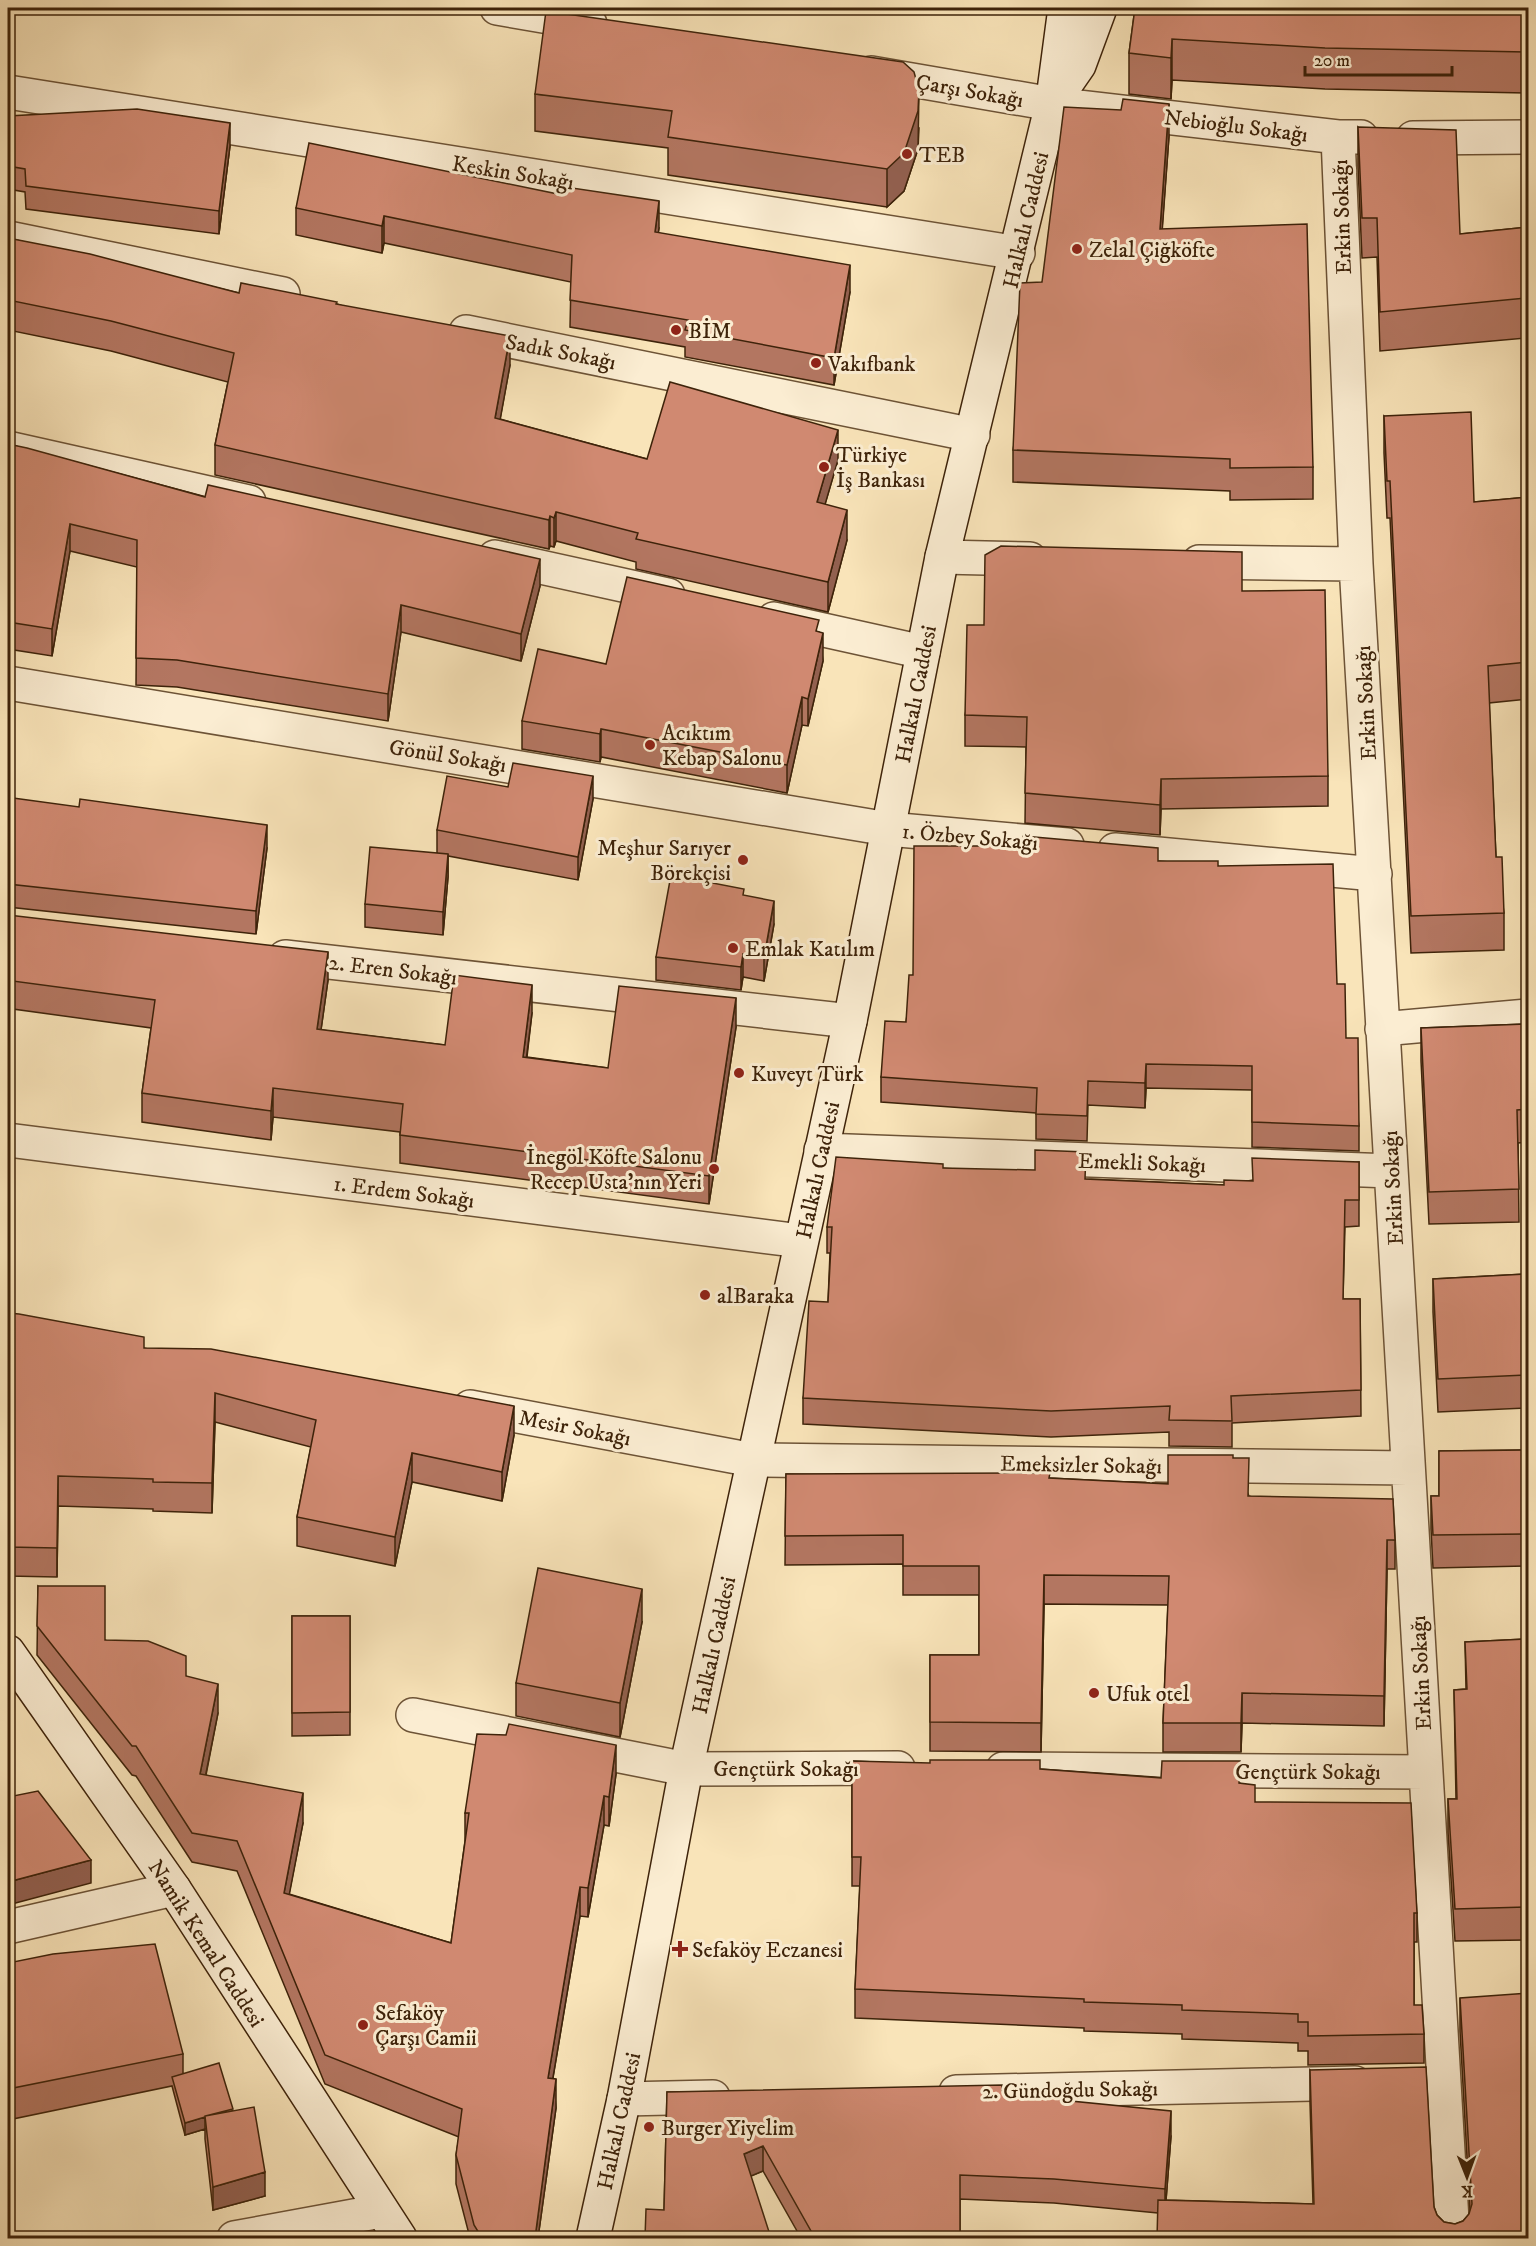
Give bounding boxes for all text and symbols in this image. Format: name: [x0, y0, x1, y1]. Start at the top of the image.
scale bar: [1305, 39, 1452, 77]
text: 20 m: [1314, 50, 1350, 72]
street label: Çarşı Sokağı: [914, 69, 1026, 114]
street label: Nebioğlu Sokağı: [1162, 104, 1309, 149]
place label: TEB: [919, 142, 965, 169]
marker: TEB: [900, 147, 914, 161]
street label: Halkalı Caddesi: [998, 149, 1055, 291]
street label: Keskin Sokağı: [450, 151, 576, 196]
street label: Erkin Sokağı: [1327, 159, 1358, 275]
place label: Zelal Çiğköfte: [1089, 237, 1215, 264]
marker: Zelal Çiğköfte: [1070, 242, 1084, 256]
place label: BİM: [688, 318, 731, 345]
marker: BİM: [669, 323, 683, 337]
street label: Sadık Sokağı: [503, 329, 618, 376]
place label: Vakıfbank: [827, 351, 916, 378]
marker: Vakıfbank: [809, 356, 823, 370]
place label: Türkiye İş Bankası: [836, 442, 925, 494]
marker: Türkiye İş Bankası: [817, 460, 831, 474]
street label: Halkalı Caddesi: [890, 623, 943, 765]
street label: Erkin Sokağı: [1350, 645, 1383, 761]
place label: Acıktım Kebap Salonu: [662, 720, 782, 772]
street label: Gönül Sokağı: [387, 734, 508, 779]
marker: Acıktım Kebap Salonu: [643, 738, 657, 752]
street label: 1. Özbey Sokağı: [901, 818, 1039, 857]
place label: Meşhur Sarıyer Börekçisi: [597, 835, 732, 887]
marker: Meşhur Sarıyer Börekçisi: [736, 853, 750, 867]
place label: Emlak Katılım: [745, 936, 875, 963]
marker: Emlak Katılım: [726, 941, 740, 955]
street label: 2. Eren Sokağı: [327, 949, 458, 992]
place label: Kuveyt Türk: [751, 1061, 864, 1088]
marker: Kuveyt Türk: [732, 1066, 746, 1080]
street label: Halkalı Caddesi: [791, 1099, 846, 1241]
street label: Erkin Sokağı: [1377, 1130, 1410, 1246]
place label: İnegöl Köfte Salonu Recep Usta'nın Yeri: [526, 1144, 702, 1196]
street label: Emekli Sokağı: [1078, 1148, 1206, 1179]
marker: İnegöl Köfte Salonu Recep Usta'nın Yeri: [707, 1162, 721, 1176]
street label: 1. Erdem Sokağı: [332, 1170, 476, 1215]
place label: alBaraka: [717, 1283, 795, 1310]
marker: alBaraka: [698, 1288, 712, 1302]
street label: Mesir Sokağı: [516, 1404, 633, 1453]
street label: Emeksizler Sokağı: [1000, 1451, 1162, 1480]
street label: Halkalı Caddesi: [687, 1574, 742, 1716]
street label: Erkin Sokağı: [1405, 1615, 1438, 1731]
place label: Ufuk otel: [1106, 1681, 1190, 1708]
marker: Ufuk otel: [1087, 1686, 1101, 1700]
street label: Gençtürk Sokağı: [713, 1756, 859, 1783]
street label: Gençtürk Sokağı: [1235, 1759, 1381, 1786]
street label: Namik Kemal Caddesi: [142, 1855, 270, 2033]
place label: Sefaköy Eczanesi: [692, 1937, 843, 1964]
marker: Sefaköy Eczanesi: [673, 1942, 687, 1956]
place label: Sefaköy Çarşı Camii: [375, 2000, 477, 2052]
marker: Sefaköy Çarşı Camii: [356, 2018, 370, 2032]
street label: Halkalı Caddesi: [592, 2050, 647, 2192]
street label: 2. Gündoğdu Sokağı: [982, 2075, 1158, 2106]
place label: Burger Yiyelim: [661, 2115, 794, 2142]
marker: Burger Yiyelim: [642, 2120, 656, 2134]
north arrow: [1437, 2147, 1497, 2207]
text: K: [1461, 2181, 1473, 2201]

